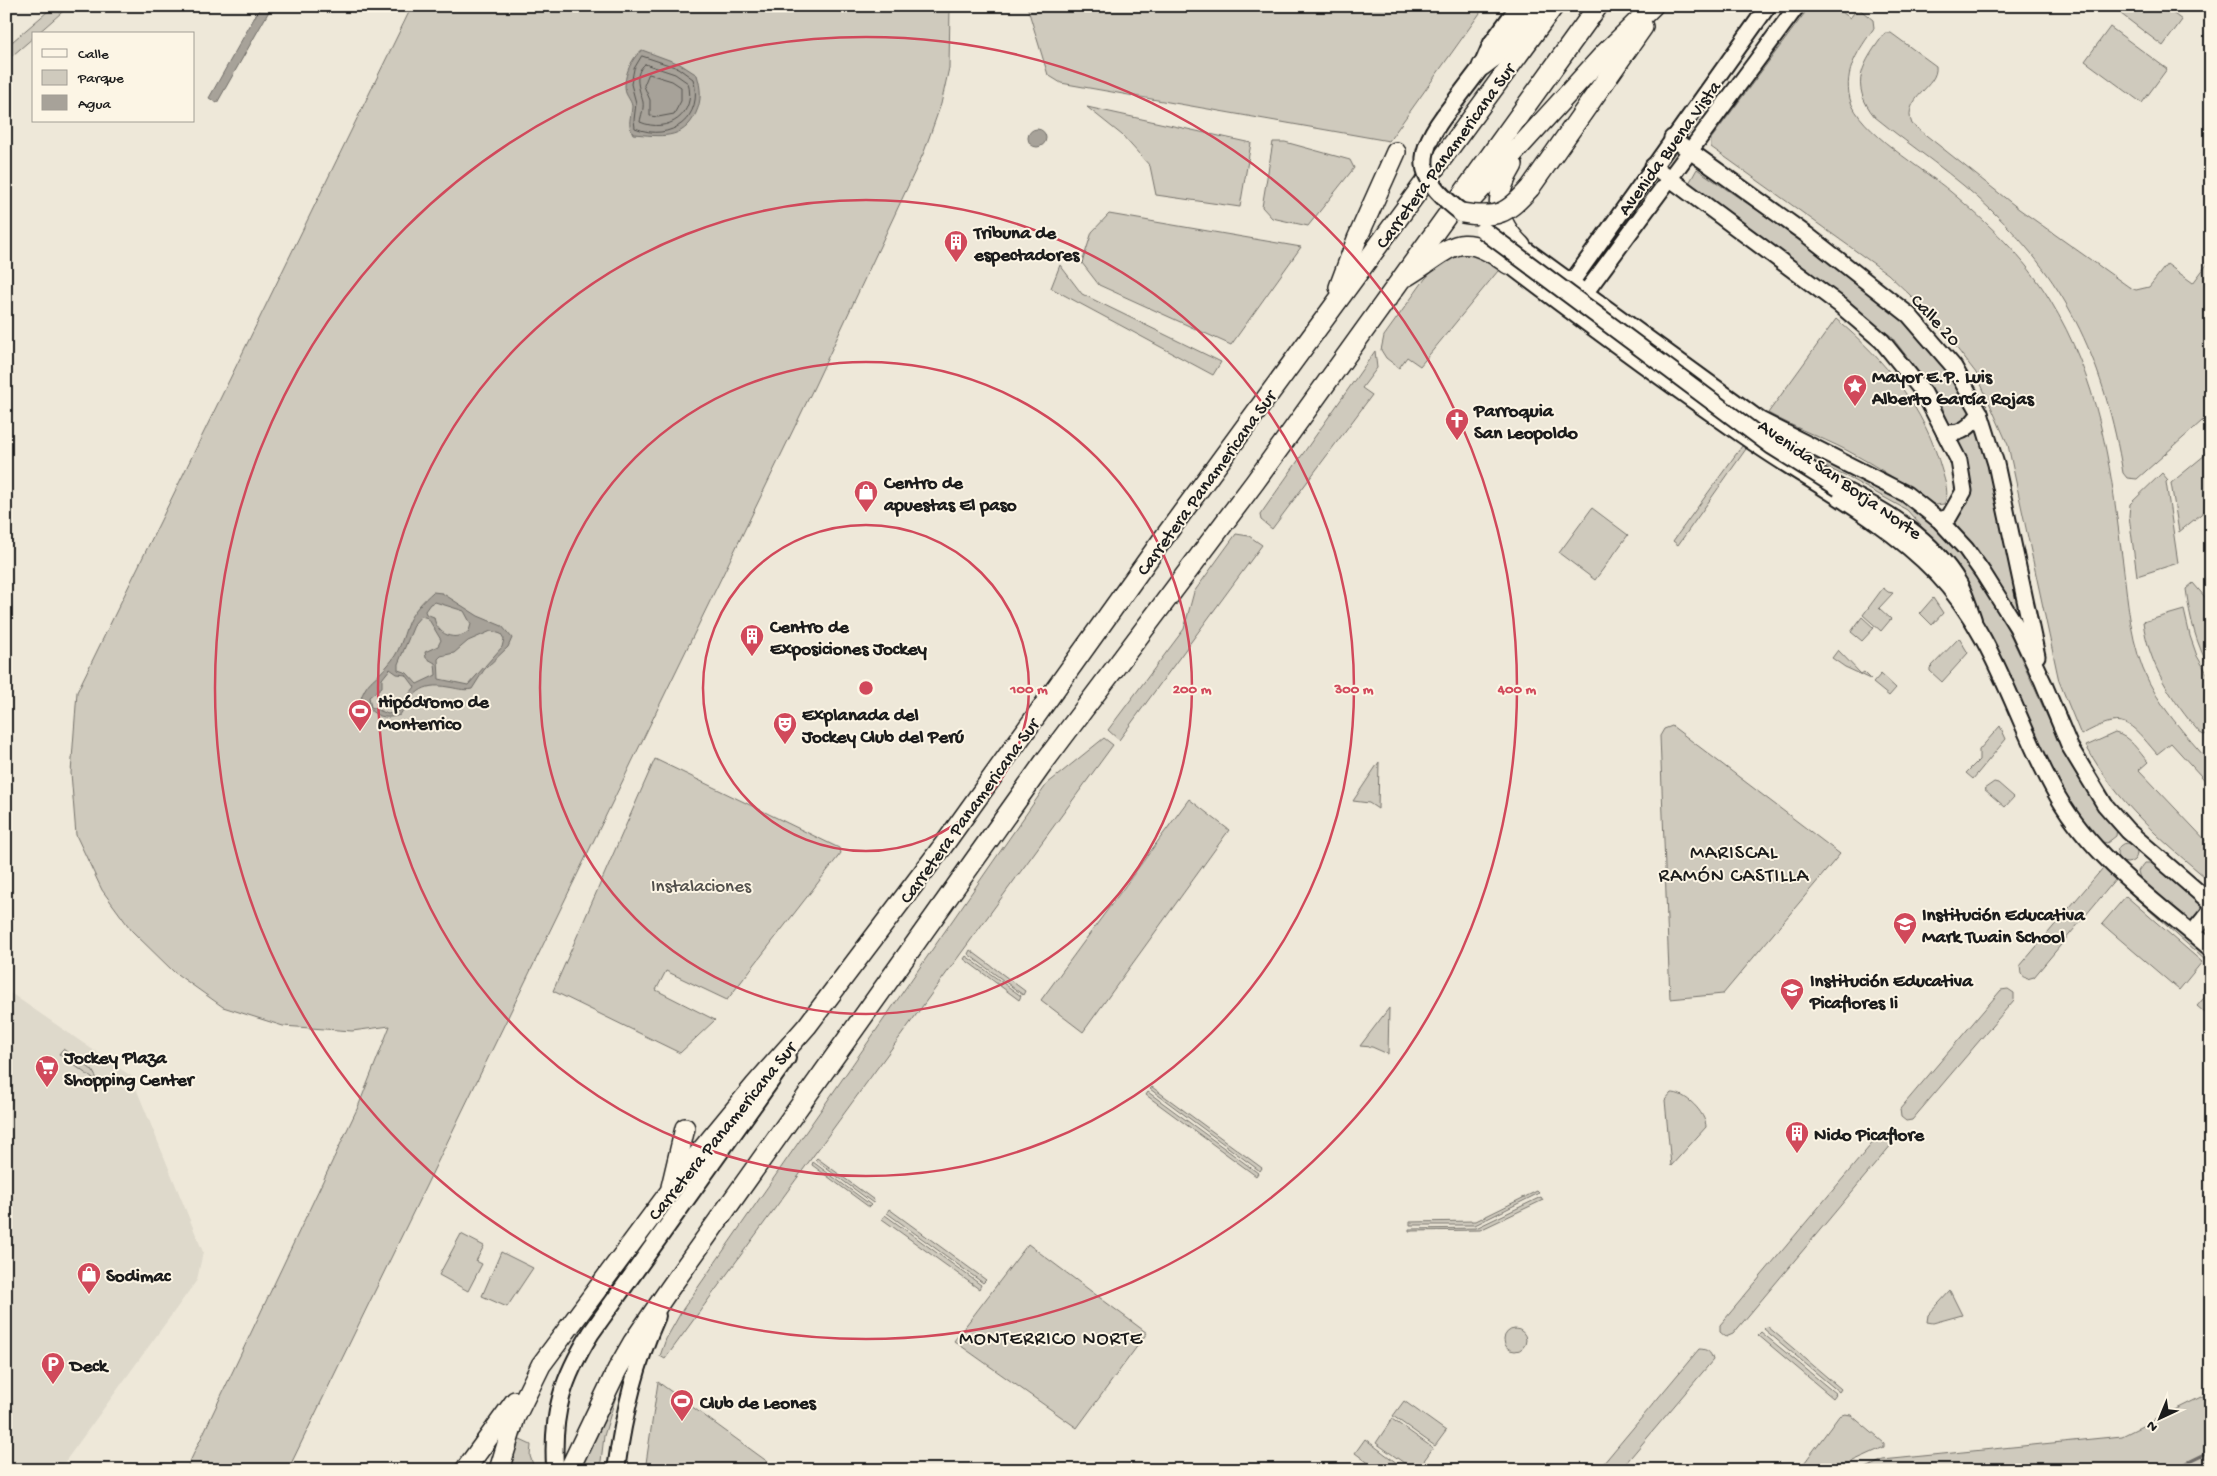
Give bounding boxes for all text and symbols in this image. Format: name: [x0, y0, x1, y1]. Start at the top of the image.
legend: [32, 32, 195, 122]
text: Calle: [78, 46, 109, 64]
street label: Carretera Panamericana Sur: [1372, 58, 1523, 254]
text: Parque: [77, 70, 124, 88]
street label: Avenida Buena Vista: [1614, 76, 1728, 221]
text: Agua: [78, 96, 111, 114]
place label: Tribuna de espectadores: [972, 223, 1080, 268]
building icon: Tribuna de espectadores: [943, 229, 969, 263]
street label: Calle 20: [1904, 290, 1965, 353]
place label: Mayor E.P. Luis Alberto García Rojas: [1871, 367, 2035, 412]
place icon: Mayor E.P. Luis Alberto García Rojas: [1842, 373, 1868, 407]
street label: Carretera Panamericana Sur: [1133, 385, 1284, 581]
place label: Parroquia San Leopoldo: [1473, 401, 1578, 446]
church icon: Parroquia San Leopoldo: [1444, 407, 1470, 441]
street label: Avenida San Borja Norte: [1753, 416, 1926, 546]
place label: Centro de apuestas El paso: [883, 473, 1017, 518]
shop icon: Centro de apuestas El paso: [853, 479, 879, 513]
place label: Centro de Exposiciones Jockey: [769, 617, 928, 662]
building icon: Centro de Exposiciones Jockey: [739, 623, 765, 657]
centre of rings: [857, 679, 875, 697]
text: 100 m: [1009, 681, 1048, 699]
text: 200 m: [1173, 681, 1212, 699]
text: 300 m: [1333, 681, 1374, 699]
text: 400 m: [1497, 681, 1537, 699]
place label: Hipódromo de Monterrico: [378, 692, 490, 737]
sports icon: Hipódromo de Monterrico: [347, 698, 373, 732]
place label: Explanada del Jockey Club del Perú: [801, 705, 964, 750]
theatre icon: Explanada del Jockey Club del Perú: [772, 711, 798, 745]
street label: Carretera Panamericana Sur: [896, 713, 1047, 909]
district label: MARISCAL RAMÓN CASTILLA: [1659, 843, 1810, 889]
park label: Instalaciones: [651, 876, 752, 899]
place label: Institución Educativa Mark Twain School: [1922, 905, 2086, 950]
school or university icon: Institución Educativa Mark Twain School: [1892, 911, 1918, 945]
place label: Institución Educativa Picaflores Ii: [1809, 971, 1974, 1016]
school or university icon: Institución Educativa Picaflores Ii: [1779, 977, 1805, 1011]
street label: Carretera Panamericana Sur: [644, 1036, 804, 1226]
place label: Jockey Plaza Shopping Center: [63, 1048, 196, 1093]
supermarket icon: Jockey Plaza Shopping Center: [34, 1054, 60, 1088]
building icon: Nido Picaflore: [1784, 1120, 1810, 1154]
place label: Nido Picaflore: [1814, 1125, 1925, 1148]
shop icon: Sodimac: [76, 1261, 102, 1295]
place label: Sodimac: [106, 1266, 172, 1289]
district label: MONTERRICO NORTE: [959, 1329, 1144, 1352]
parking icon: Deck: [40, 1351, 66, 1385]
place label: Deck: [68, 1356, 110, 1379]
sports icon: Club de Leones: [669, 1388, 695, 1422]
place label: Club de Leones: [699, 1393, 817, 1416]
north arrow: [2134, 1394, 2184, 1444]
text: N: [2144, 1416, 2162, 1435]

